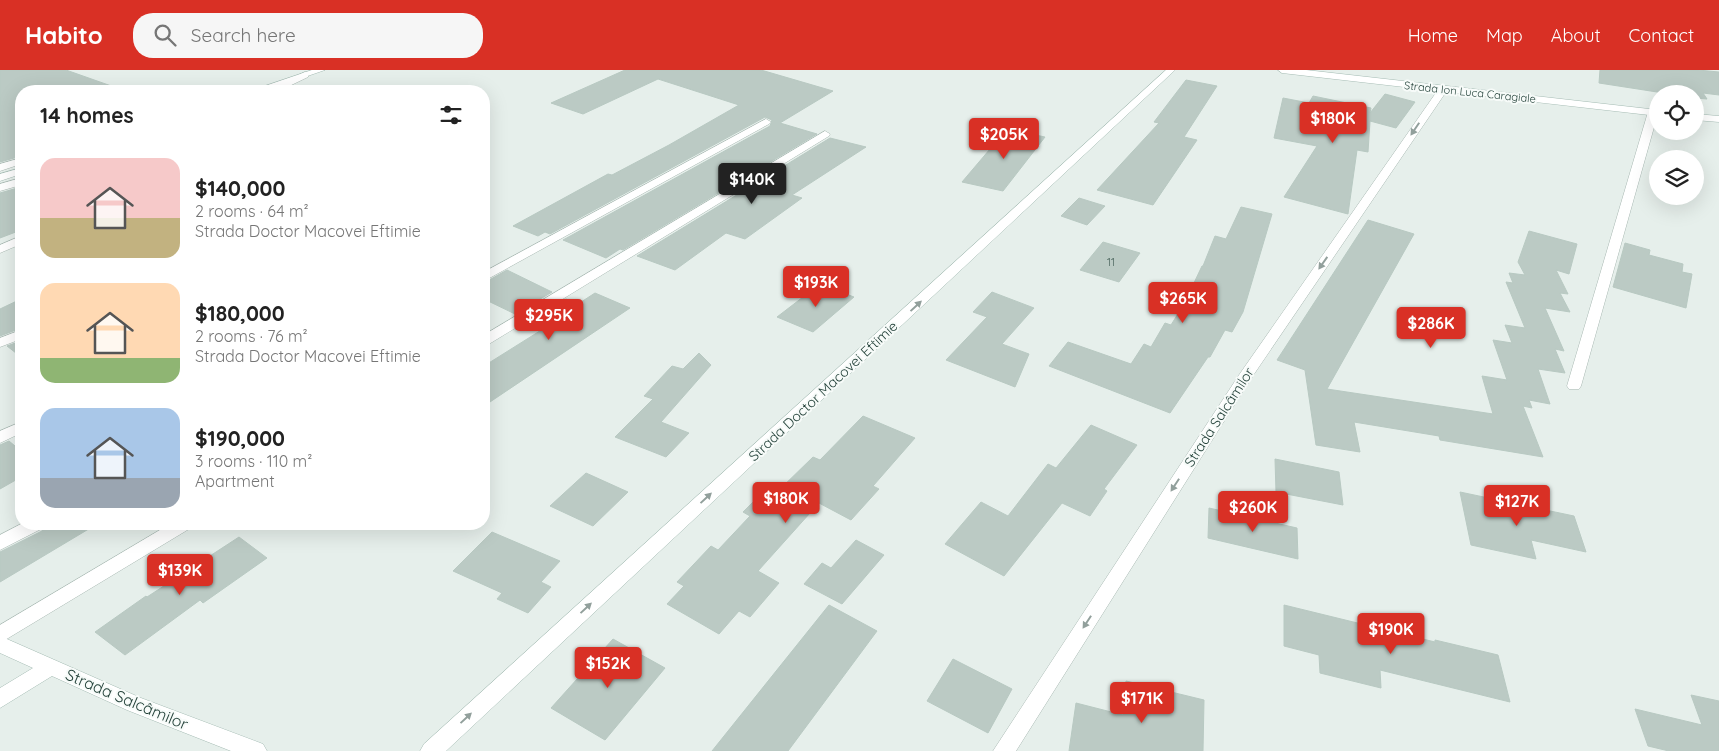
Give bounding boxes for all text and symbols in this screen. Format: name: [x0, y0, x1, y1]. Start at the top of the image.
search box: [133, 13, 483, 58]
text: Habito: [25, 20, 103, 50]
icon: search: [151, 21, 179, 49]
text: Search here: [191, 23, 296, 47]
text: Home: [1408, 24, 1458, 47]
text: Map: [1486, 24, 1523, 47]
text: About: [1551, 24, 1601, 47]
text: Contact: [1629, 24, 1694, 47]
street label: Strada Ion Luca Caragiale: [1403, 78, 1537, 106]
map controls: [1649, 85, 1704, 205]
button: locate: [1649, 85, 1704, 140]
icon: filters: [437, 101, 465, 129]
text: 14 homes: [40, 102, 134, 128]
pin: $180K: [1298, 102, 1368, 144]
text: $180K: [1311, 108, 1355, 128]
pin: $205K: [969, 118, 1039, 160]
one-way arrow: [1411, 122, 1420, 136]
text: $205K: [980, 124, 1028, 144]
button: layers: [1649, 150, 1704, 205]
pin: $140K: [717, 162, 787, 205]
text: $140K: [729, 169, 775, 189]
text: $140,000: [195, 175, 285, 201]
icon: home: [80, 178, 140, 238]
text: 2 rooms · 64 m²: [195, 201, 309, 221]
text: Strada Doctor Macovei Eftimie: [195, 221, 421, 241]
house number: 11: [1107, 255, 1115, 269]
one-way arrow: [1318, 256, 1328, 270]
pin: $193K: [781, 266, 851, 308]
text: $193K: [794, 272, 838, 292]
pin: $265K: [1148, 282, 1218, 324]
text: $265K: [1159, 288, 1207, 308]
pin: $295K: [514, 298, 584, 341]
text: $180,000: [195, 300, 285, 326]
one-way arrow: [910, 300, 922, 312]
icon: home: [80, 303, 140, 363]
text: $295K: [525, 305, 573, 325]
pin: $286K: [1396, 306, 1466, 349]
text: $286K: [1408, 313, 1454, 333]
street label: Strada Doctor Macovei Eftimie: [745, 317, 901, 465]
text: 2 rooms · 76 m²: [195, 326, 308, 346]
text: Strada Doctor Macovei Eftimie: [195, 346, 421, 366]
street label: Strada Salcâmilor: [1180, 363, 1258, 470]
text: $190,000: [195, 425, 285, 451]
icon: home: [80, 428, 140, 488]
text: 3 rooms · 110 m²: [195, 451, 312, 471]
text: Apartment: [195, 471, 275, 491]
one-way arrow: [1170, 479, 1180, 492]
pin: $180K: [751, 482, 821, 524]
pin: $127K: [1482, 484, 1552, 527]
text: $180K: [764, 488, 808, 508]
pin: $260K: [1218, 490, 1288, 533]
text: $127K: [1495, 491, 1539, 511]
one-way arrow: [700, 492, 712, 504]
text: $260K: [1229, 497, 1277, 517]
pin: $139K: [145, 554, 215, 596]
text: $139K: [158, 560, 202, 580]
one-way arrow: [580, 602, 592, 614]
pin: $190K: [1356, 612, 1426, 655]
one-way arrow: [1082, 615, 1092, 629]
text: $190K: [1368, 619, 1414, 639]
pin: $152K: [573, 646, 643, 689]
text: $152K: [586, 653, 630, 673]
street label: Strada Salcâmilor: [63, 664, 191, 734]
pin: $171K: [1107, 682, 1177, 724]
text: $171K: [1121, 688, 1163, 708]
one-way arrow: [460, 712, 472, 724]

